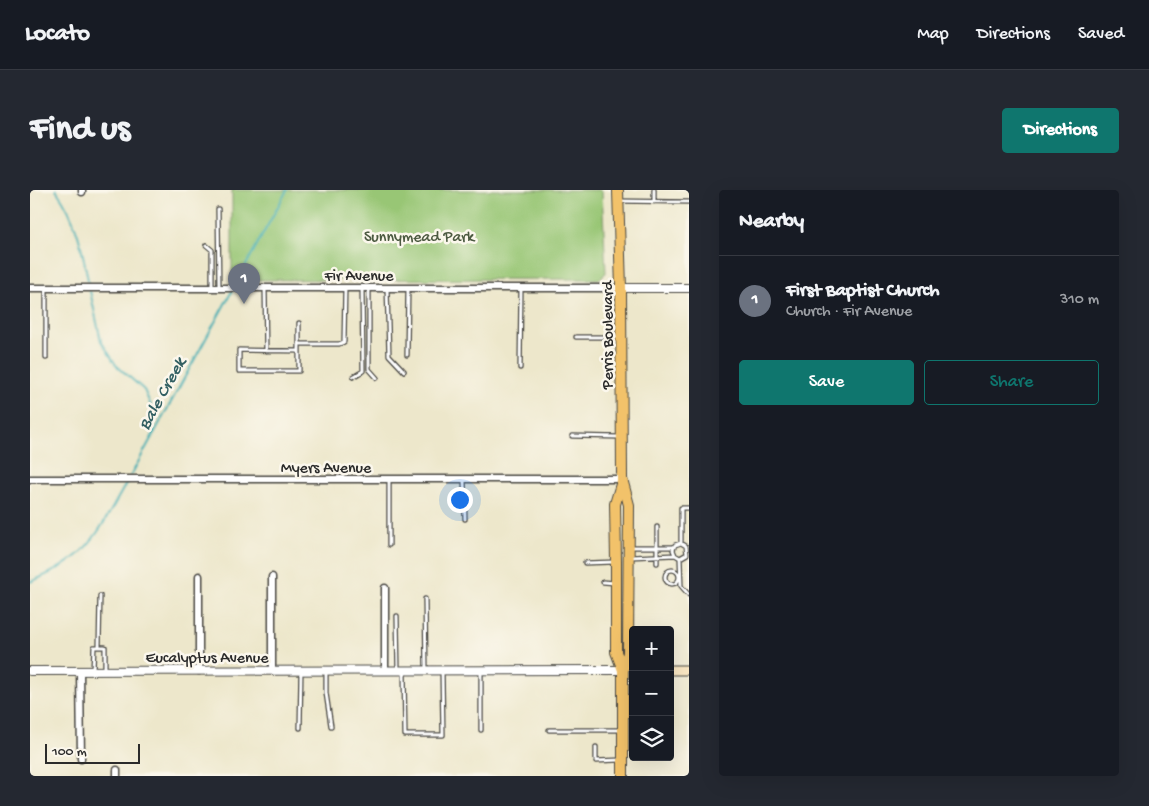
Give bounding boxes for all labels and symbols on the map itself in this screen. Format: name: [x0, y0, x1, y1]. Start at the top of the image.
park label: Sunnymead Park: [364, 229, 476, 248]
pin: 1: [228, 263, 260, 304]
street label: Fir Avenue: [323, 268, 394, 287]
street label: Perris Boulevard: [600, 279, 619, 390]
water label: Bale Creek: [135, 353, 193, 434]
street label: Myers Avenue: [281, 460, 372, 479]
your location: [447, 487, 473, 513]
street label: Eucalyptus Avenue: [146, 650, 269, 669]
scale bar: [45, 741, 140, 764]

